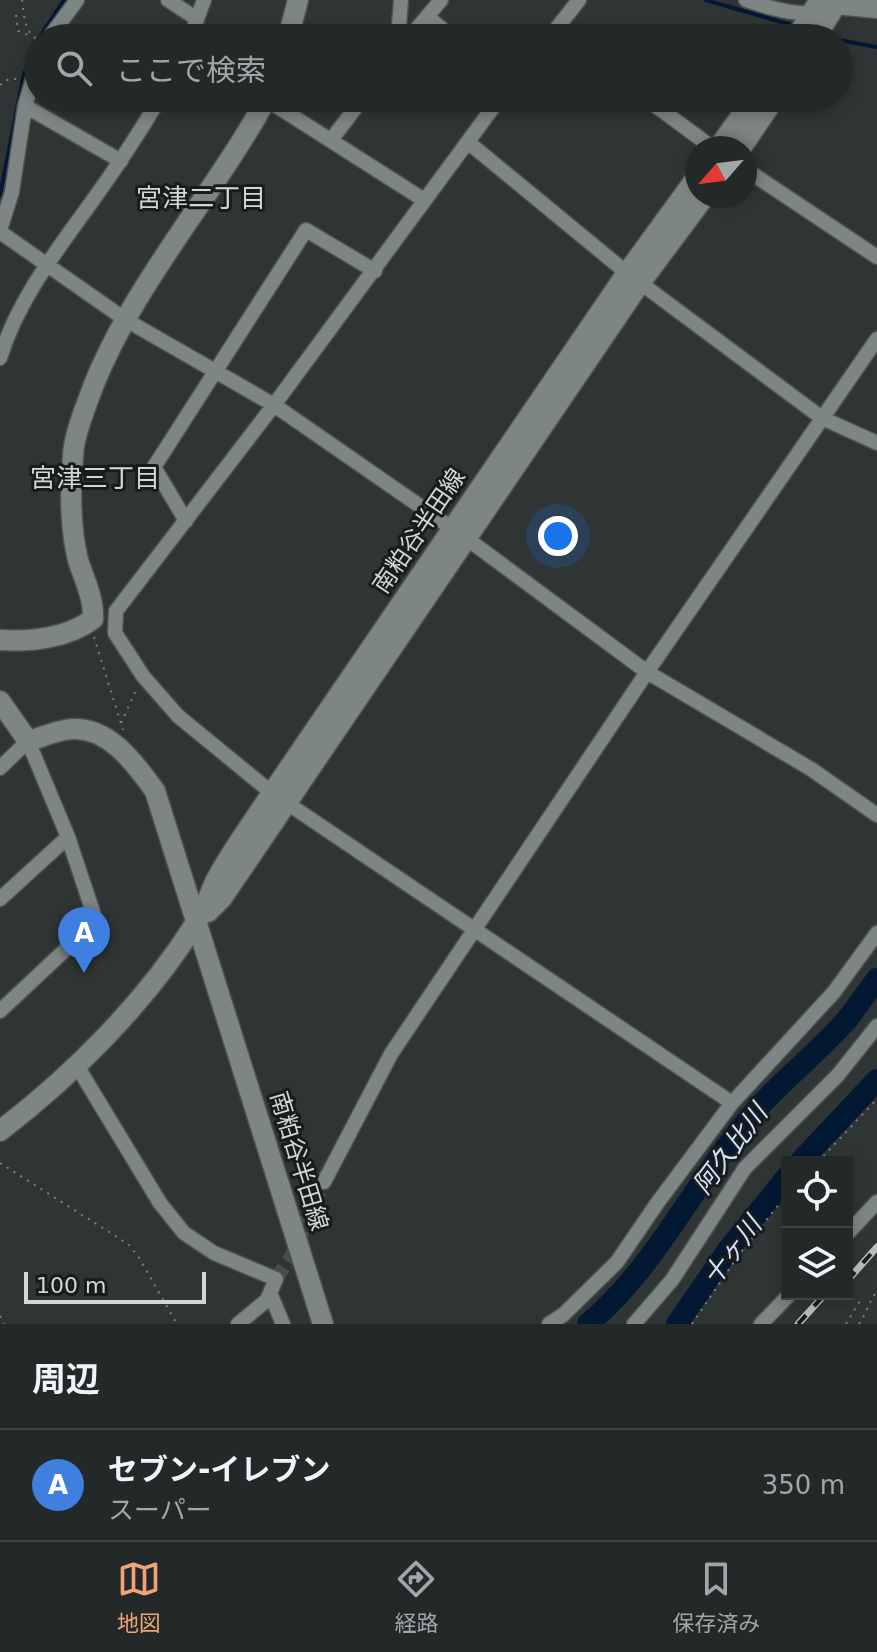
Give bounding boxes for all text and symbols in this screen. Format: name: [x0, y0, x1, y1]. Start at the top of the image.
search box: [24, 24, 853, 112]
icon: search: [52, 46, 96, 90]
text: ここで検索: [116, 53, 266, 88]
north arrow: [685, 136, 757, 208]
district label: 宮津二丁目: [136, 183, 266, 213]
district label: 宮津三丁目: [30, 463, 160, 493]
street label: 南粕谷半田線: [367, 463, 471, 599]
your location: [538, 516, 578, 556]
pin: A: [58, 907, 110, 973]
street label: 南粕谷半田線: [265, 1088, 333, 1234]
water label: 阿久比川: [687, 1096, 775, 1200]
map controls: [781, 1156, 853, 1300]
button: locate: [781, 1156, 853, 1228]
water label: 十ヶ川: [697, 1208, 769, 1291]
button: layers: [781, 1228, 853, 1300]
scale bar: [24, 1268, 206, 1304]
text: 100 m: [36, 1273, 106, 1298]
text: 周辺: [32, 1359, 100, 1399]
text: セブン-イレブン: [108, 1452, 330, 1487]
text: A: [48, 1470, 68, 1500]
text: 350 m: [762, 1470, 845, 1500]
text: スーパー: [108, 1495, 212, 1525]
tab: 地図: [117, 1557, 161, 1637]
tab: 経路: [394, 1557, 438, 1637]
tab: 保存済み: [672, 1557, 760, 1637]

